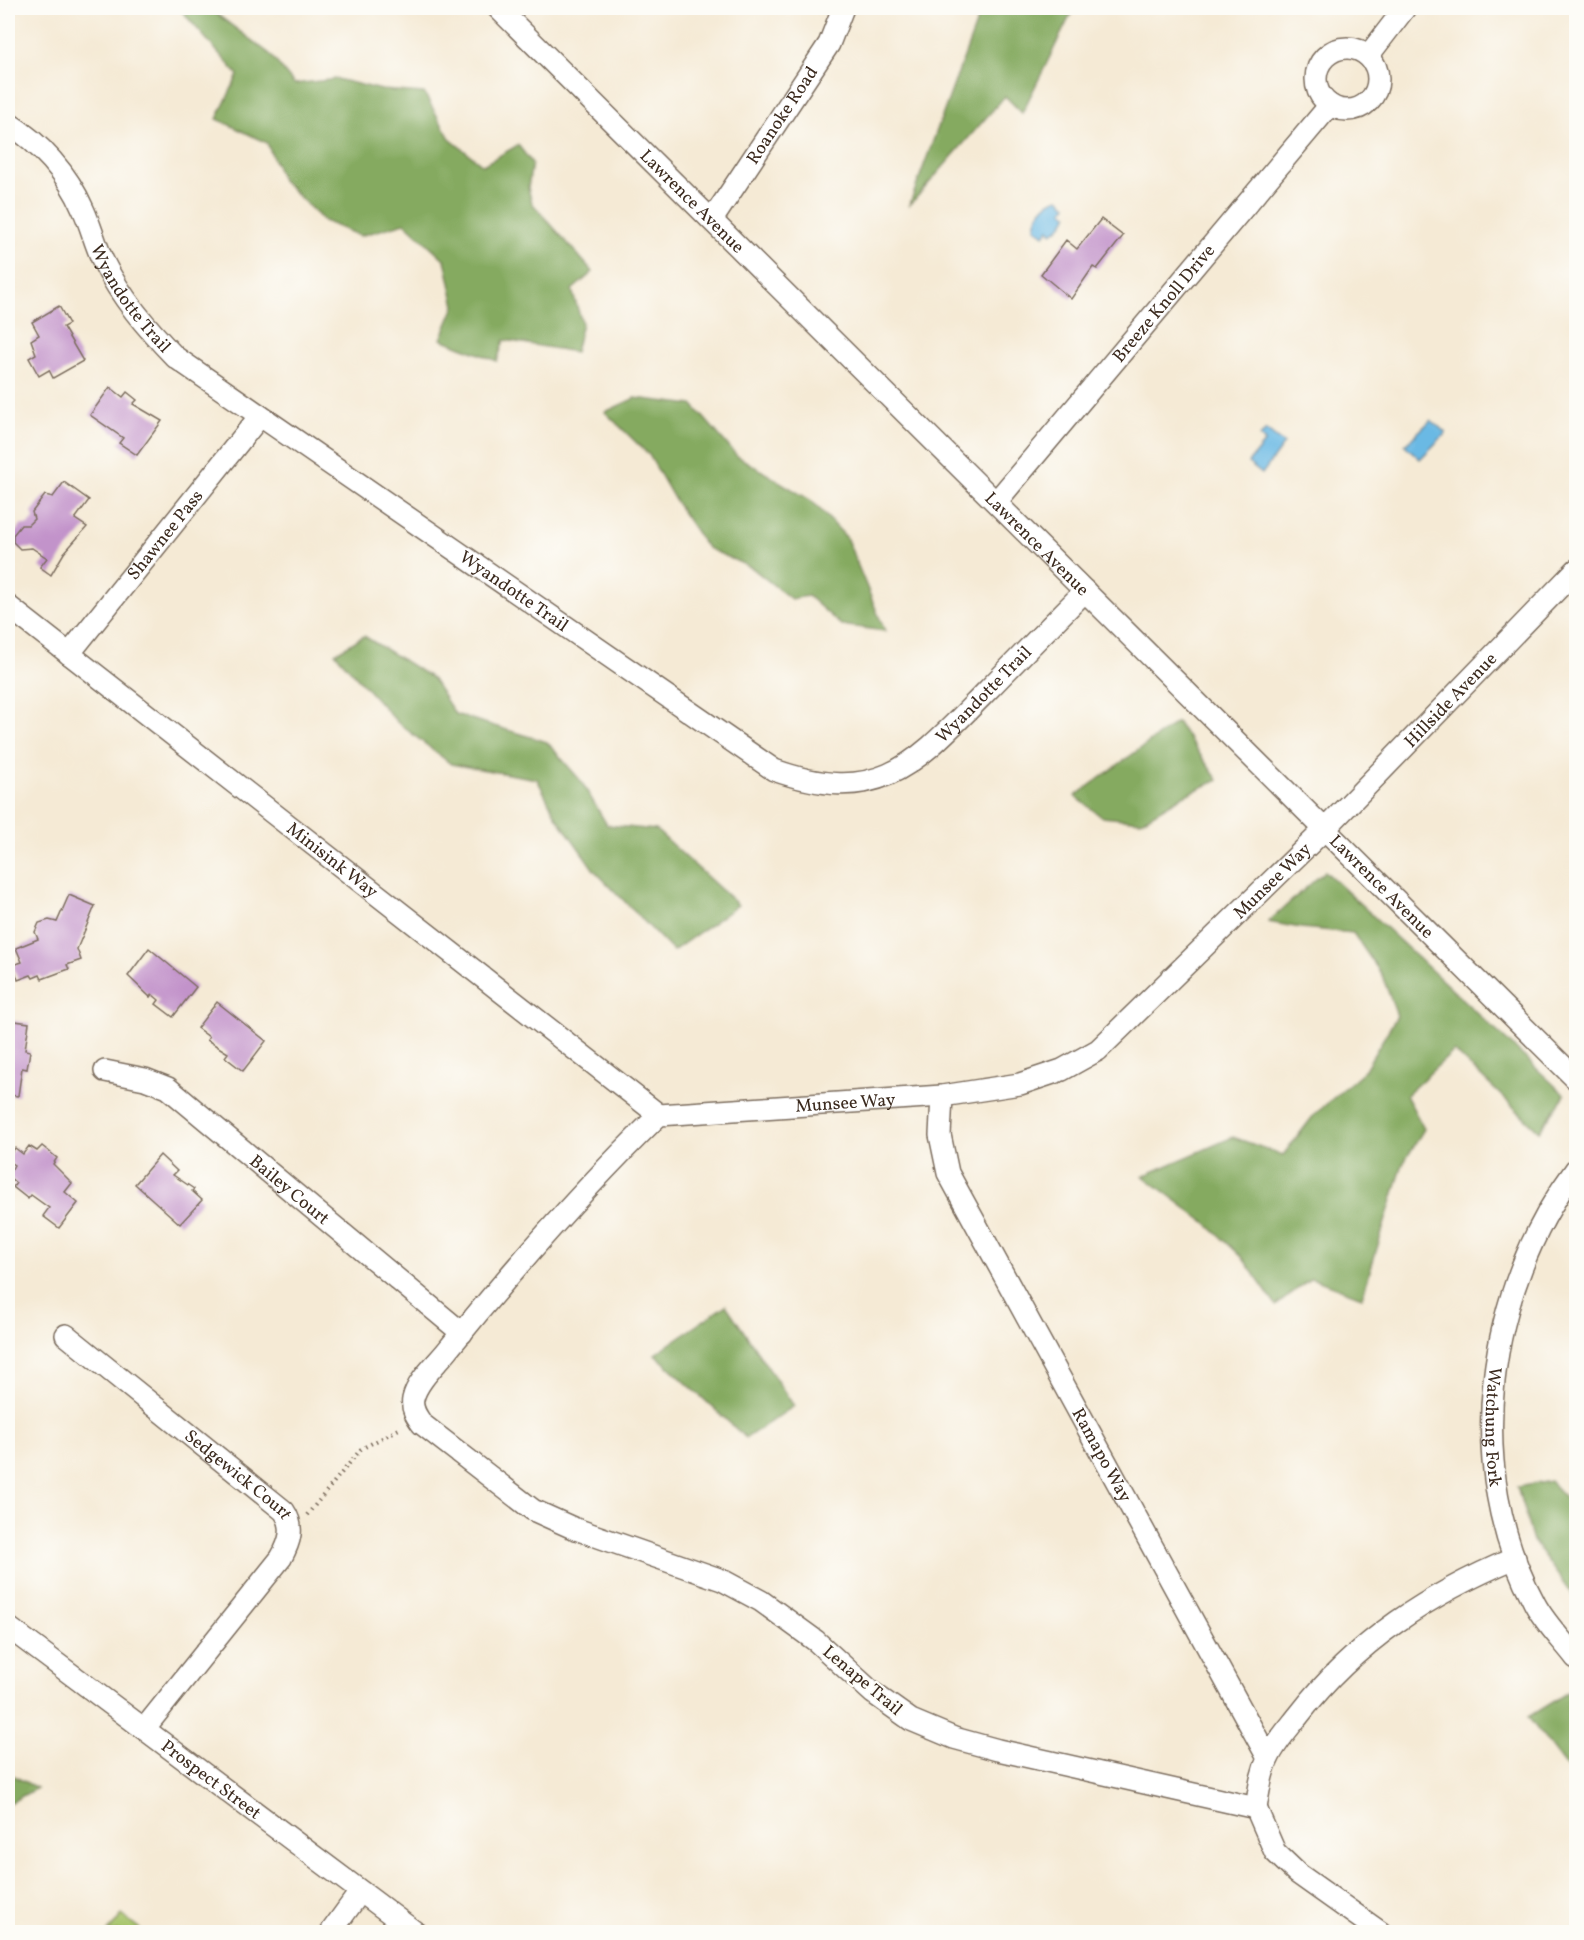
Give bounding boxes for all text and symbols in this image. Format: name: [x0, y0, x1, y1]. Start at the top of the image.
street label: Roanoke Road: [741, 62, 825, 170]
street label: Lawrence Avenue: [633, 145, 749, 260]
street label: Breeze Knoll Drive: [1107, 239, 1222, 369]
street label: Wyandotte Trail: [83, 241, 176, 359]
street label: Shawnee Pass: [122, 485, 210, 586]
street label: Lawrence Avenue: [978, 487, 1094, 602]
street label: Wyandotte Trail: [454, 546, 573, 639]
street label: Wyandotte Trail: [931, 641, 1038, 750]
street label: Hillside Avenue: [1399, 648, 1504, 754]
street label: Minisink Way: [281, 817, 383, 905]
street label: Lawrence Avenue: [1323, 830, 1439, 945]
street label: Munsee Way: [1228, 838, 1318, 926]
street label: Munsee Way: [795, 1088, 897, 1120]
street label: Bailey Court: [243, 1150, 334, 1231]
street label: Watchung Fork: [1478, 1366, 1507, 1489]
street label: Ramapo Way: [1065, 1404, 1137, 1507]
street label: Sedgewick Court: [179, 1424, 298, 1524]
street label: Lenape Trail: [817, 1640, 907, 1722]
street label: Prospect Street: [155, 1735, 266, 1826]

